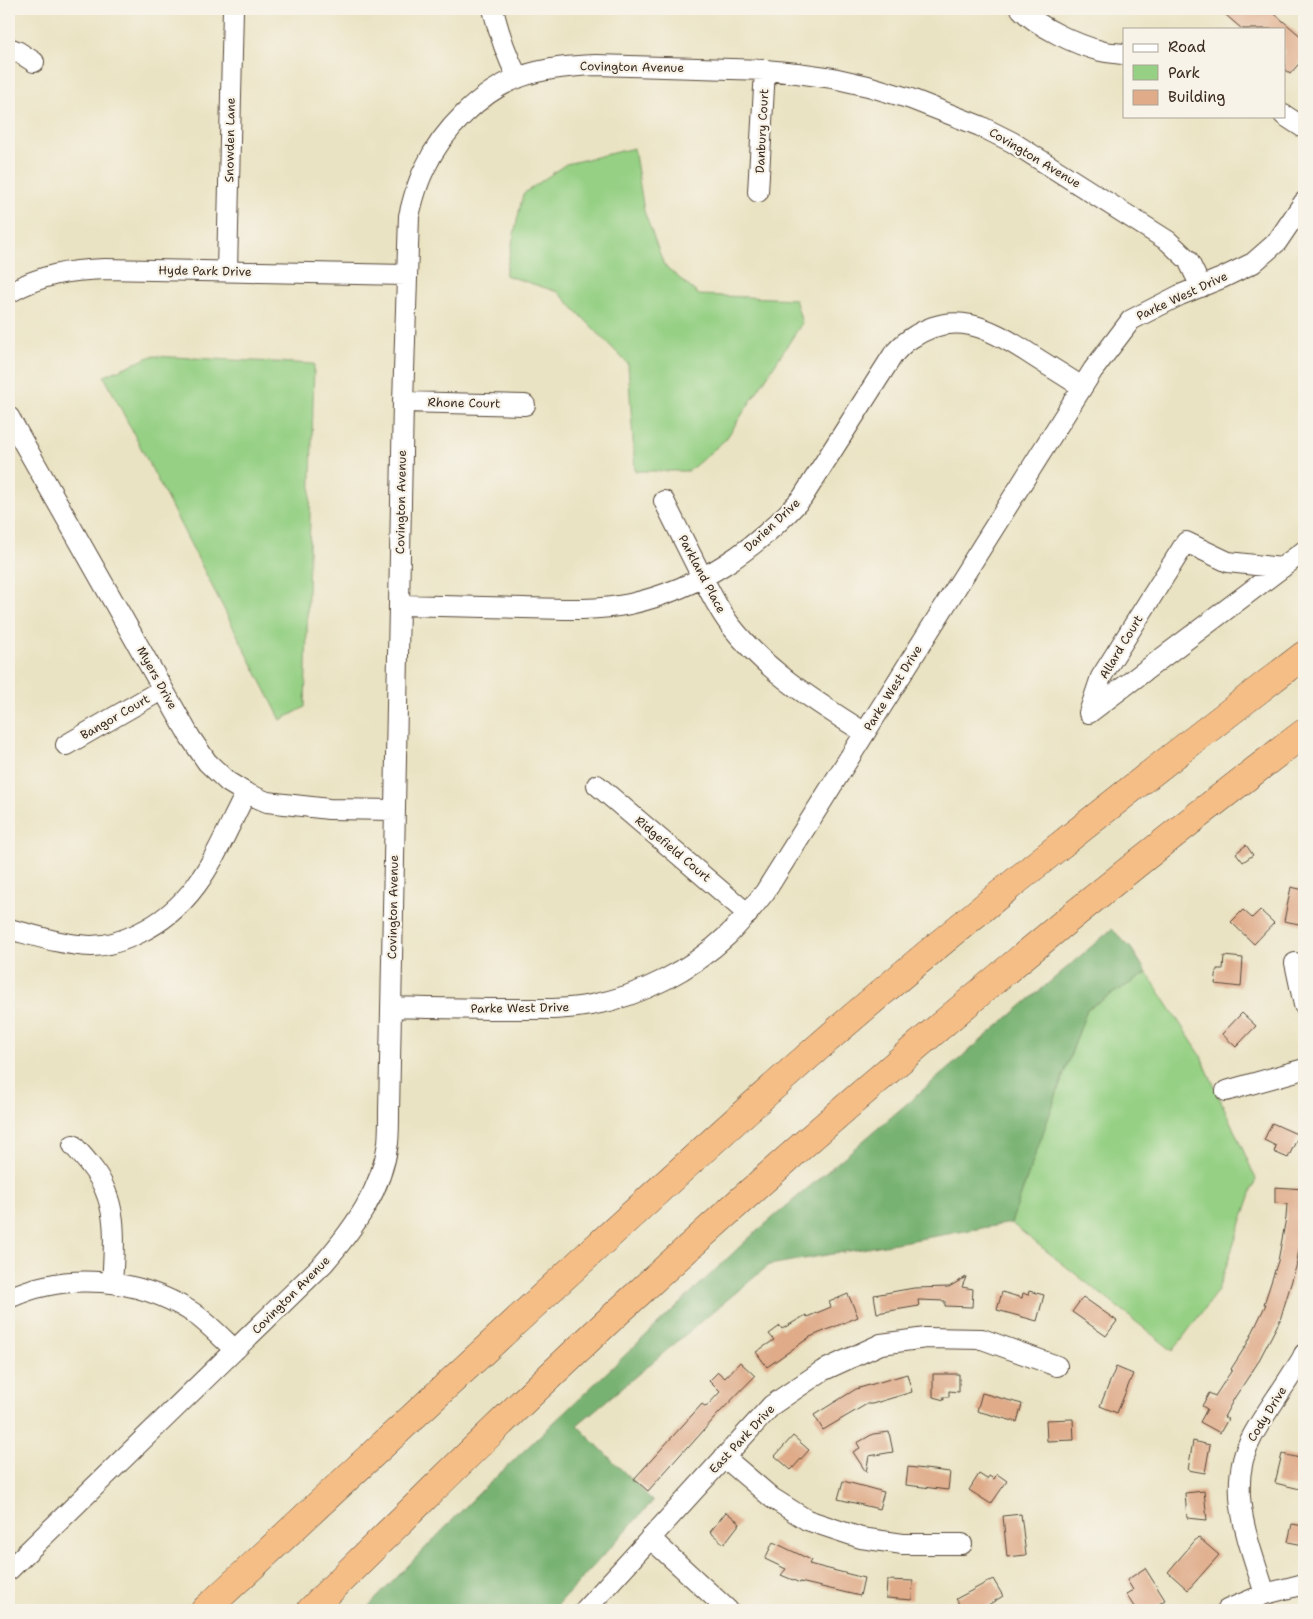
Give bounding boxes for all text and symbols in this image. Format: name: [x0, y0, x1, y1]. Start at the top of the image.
legend: [1123, 28, 1286, 118]
text: Road: [1168, 37, 1206, 57]
street label: Covington Avenue: [580, 58, 684, 76]
text: Park: [1168, 63, 1200, 83]
text: Building: [1168, 87, 1225, 107]
street label: Danbury Court: [752, 88, 772, 174]
street label: Snowden Lane: [221, 97, 239, 183]
street label: Covington Avenue: [986, 124, 1084, 192]
street label: Hyde Park Drive: [158, 262, 252, 280]
street label: Parke West Drive: [1134, 268, 1230, 324]
street label: Rhone Court: [428, 394, 500, 412]
street label: Covington Avenue: [392, 450, 410, 554]
street label: Darien Drive: [741, 495, 804, 555]
street label: Parkland Place: [675, 532, 729, 616]
street label: Allard Court: [1096, 612, 1146, 682]
street label: Parke West Drive: [860, 642, 926, 734]
street label: Myers Drive: [133, 644, 181, 712]
street label: Bangor Court: [77, 691, 153, 743]
street label: Ridgefield Court: [632, 813, 714, 885]
street label: Covington Avenue: [384, 855, 402, 959]
street label: Parke West Drive: [471, 999, 570, 1017]
street label: Covington Avenue: [249, 1252, 334, 1337]
street label: Cody Drive: [1244, 1383, 1290, 1445]
street label: East Park Drive: [706, 1401, 778, 1477]

